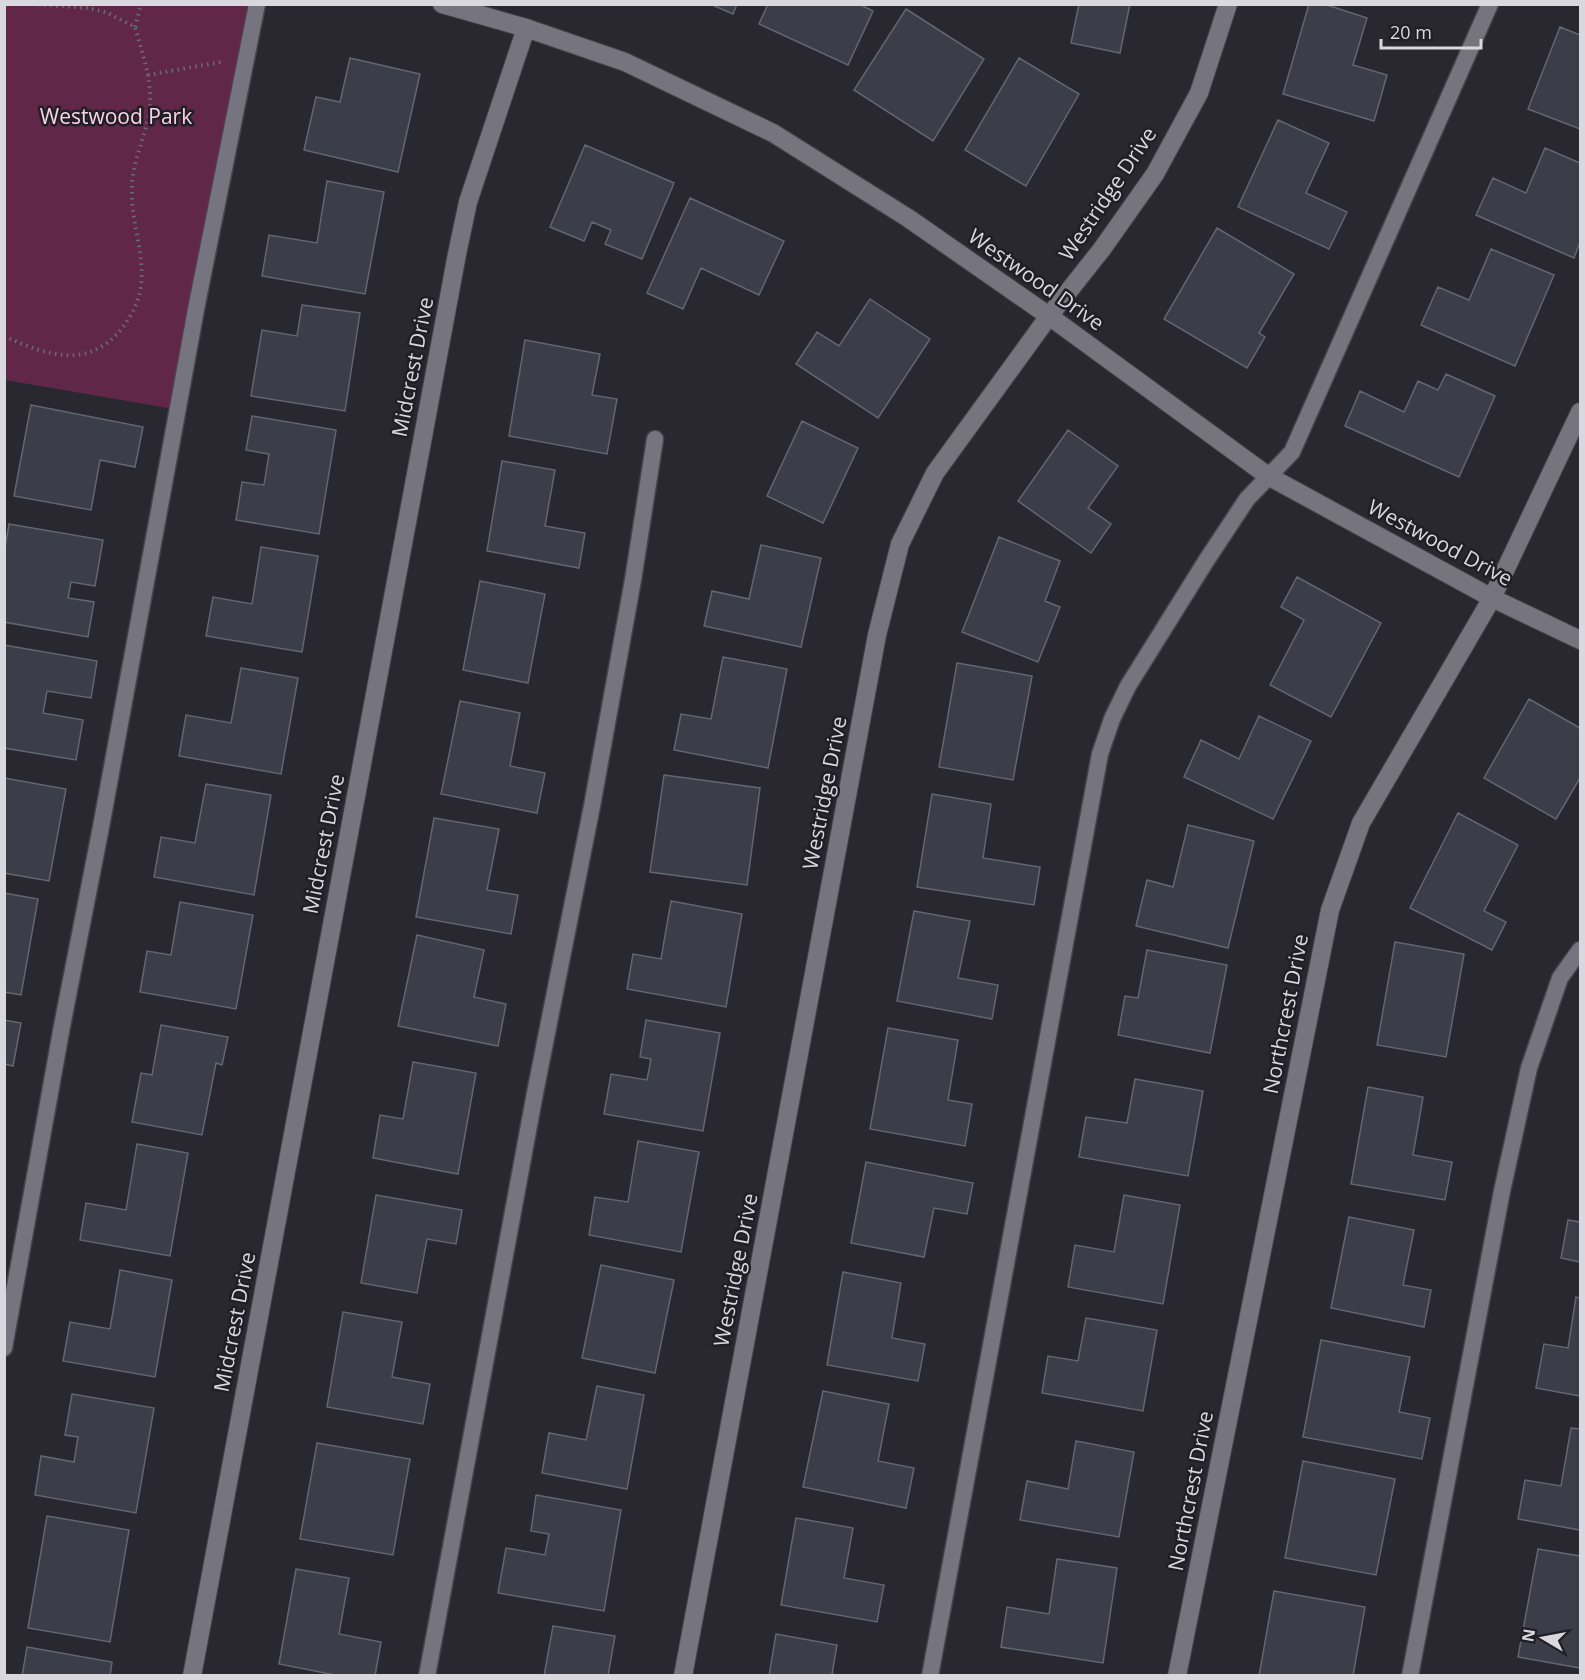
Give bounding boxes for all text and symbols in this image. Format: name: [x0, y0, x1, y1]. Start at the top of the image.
scale bar: [1381, 12, 1482, 50]
text: 20 m: [1390, 20, 1432, 44]
park label: Westwood Park: [40, 102, 192, 130]
street label: Westridge Drive: [1052, 121, 1162, 266]
street label: Westwood Drive: [963, 222, 1110, 337]
street label: Midcrest Drive: [385, 295, 439, 439]
street label: Westwood Drive: [1363, 492, 1518, 592]
street label: Westridge Drive: [795, 714, 853, 872]
street label: Midcrest Drive: [296, 772, 350, 916]
street label: Northcrest Drive: [1256, 932, 1314, 1096]
street label: Westridge Drive: [706, 1191, 764, 1349]
street label: Midcrest Drive: [207, 1250, 261, 1394]
street label: Northcrest Drive: [1161, 1409, 1219, 1573]
north arrow: [1513, 1608, 1573, 1668]
text: N: [1516, 1627, 1540, 1644]

